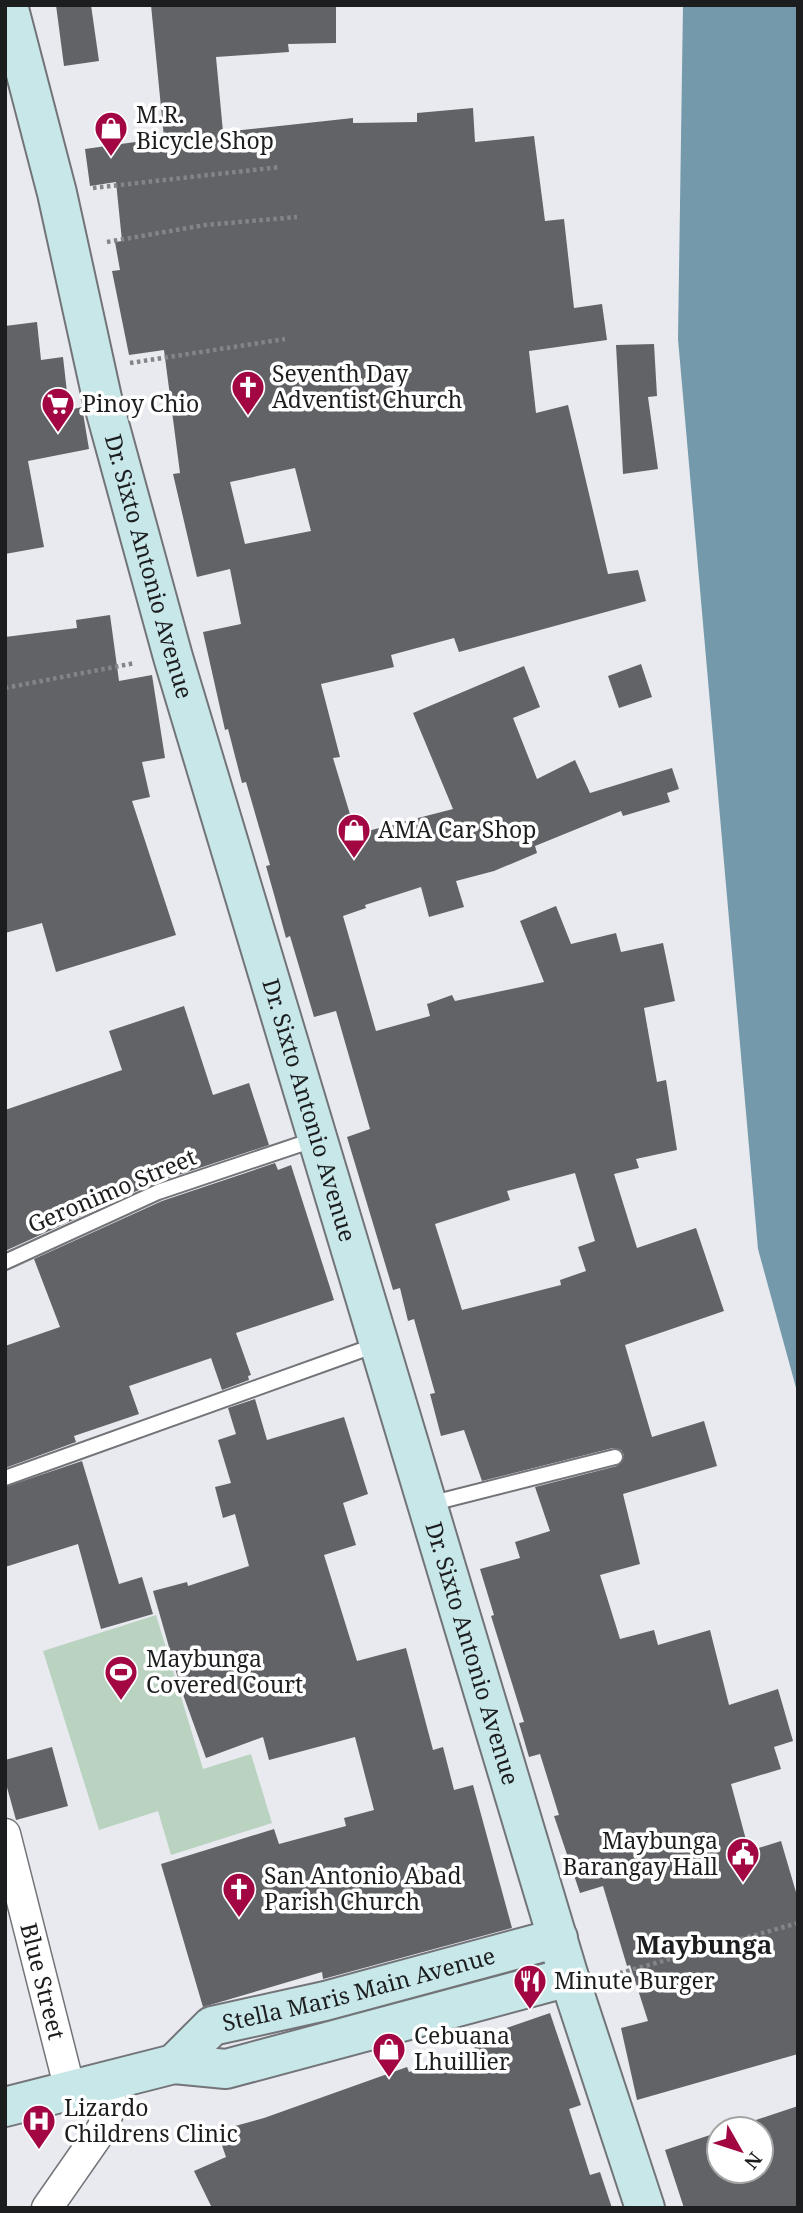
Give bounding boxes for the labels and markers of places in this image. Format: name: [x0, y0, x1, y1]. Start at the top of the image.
place label: M.R. Bicycle Shop: [136, 98, 274, 156]
shop icon: M.R. Bicycle Shop: [92, 109, 130, 158]
place label: Seventh Day Adventist Church: [272, 357, 462, 415]
church icon: Seventh Day Adventist Church: [229, 368, 267, 417]
supermarket icon: Pinoy Chio: [39, 385, 77, 434]
place label: Pinoy Chio: [82, 387, 199, 419]
shop icon: AMA Car Shop: [335, 811, 373, 860]
place label: AMA Car Shop: [378, 813, 536, 845]
place label: Maybunga Covered Court: [146, 1642, 303, 1700]
sports icon: Maybunga Covered Court: [102, 1653, 140, 1702]
place label: Maybunga Barangay Hall: [563, 1824, 718, 1882]
public building icon: Maybunga Barangay Hall: [724, 1835, 762, 1884]
place label: San Antonio Abad Parish Church: [264, 1859, 462, 1917]
church icon: San Antonio Abad Parish Church: [220, 1870, 258, 1919]
restaurant icon: Minute Burger: [511, 1962, 549, 2011]
place label: Minute Burger: [554, 1964, 715, 1996]
place label: Cebuana Lhuillier: [414, 2019, 510, 2077]
shop icon: Cebuana Lhuillier: [370, 2030, 408, 2079]
place label: Lizardo Childrens Clinic: [64, 2091, 238, 2149]
hospital icon: Lizardo Childrens Clinic: [20, 2102, 58, 2151]

